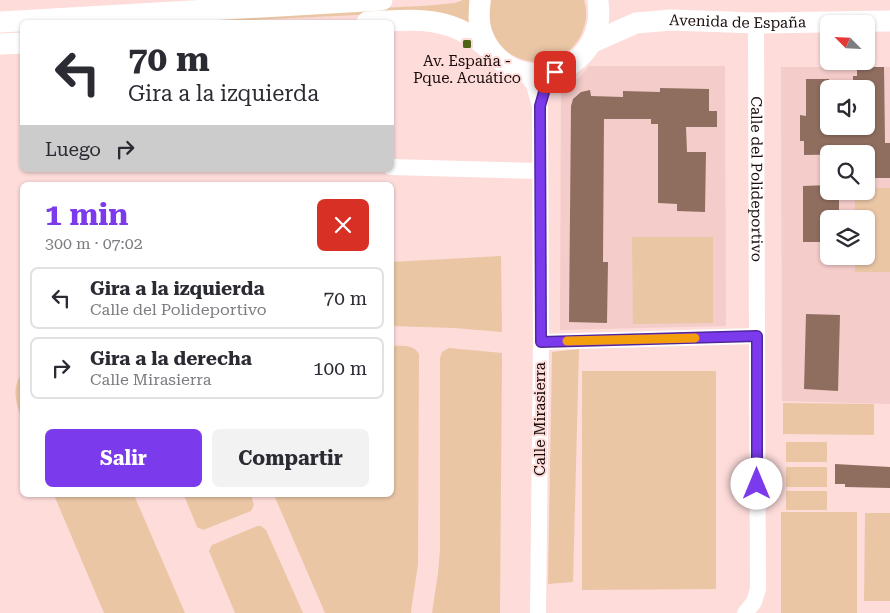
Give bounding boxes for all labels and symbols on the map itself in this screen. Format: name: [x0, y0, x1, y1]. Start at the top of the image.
street label: Avenida de España: [669, 11, 806, 32]
north arrow: [820, 15, 875, 70]
marker: Av. España - Pque. Acuático: [461, 38, 473, 50]
pin: [534, 51, 576, 93]
place label: Av. España - Pque. Acuático: [413, 52, 521, 87]
street label: Calle del Polideportivo: [747, 96, 766, 262]
street label: Calle Mirasierra: [531, 362, 549, 476]
position arrow: [730, 457, 782, 509]

